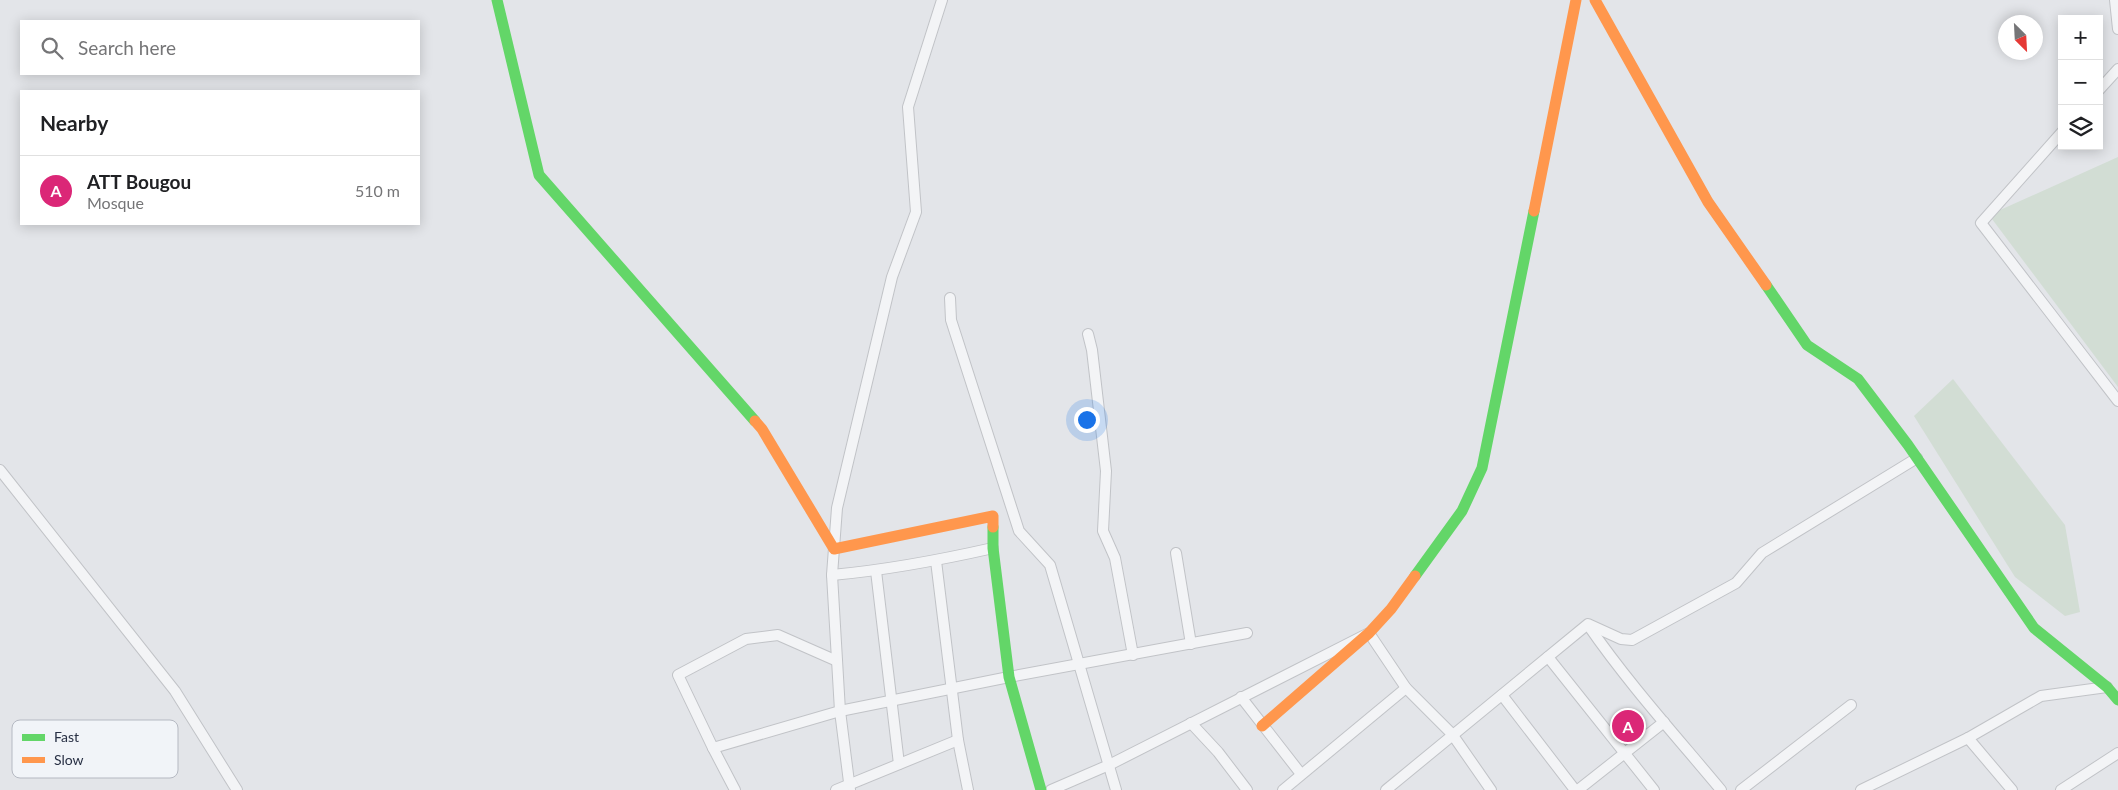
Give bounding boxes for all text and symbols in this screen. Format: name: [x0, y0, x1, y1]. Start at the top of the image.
north arrow: [1998, 15, 2043, 60]
map controls: [2058, 15, 2103, 150]
button: +: [2058, 15, 2103, 60]
search box: [20, 20, 420, 75]
icon: search: [38, 34, 66, 62]
text: Search here: [78, 36, 176, 59]
button: −: [2058, 60, 2103, 105]
button: layers: [2058, 105, 2103, 150]
text: Nearby: [40, 110, 108, 135]
text: ATT Bougou: [87, 170, 191, 193]
text: A: [50, 181, 62, 200]
text: 510 m: [355, 181, 400, 200]
text: Mosque: [87, 193, 144, 212]
your location: [1074, 407, 1100, 433]
pin: A: [1612, 707, 1644, 745]
legend: [12, 720, 178, 778]
text: Fast: [54, 728, 79, 745]
text: Slow: [54, 751, 84, 768]

